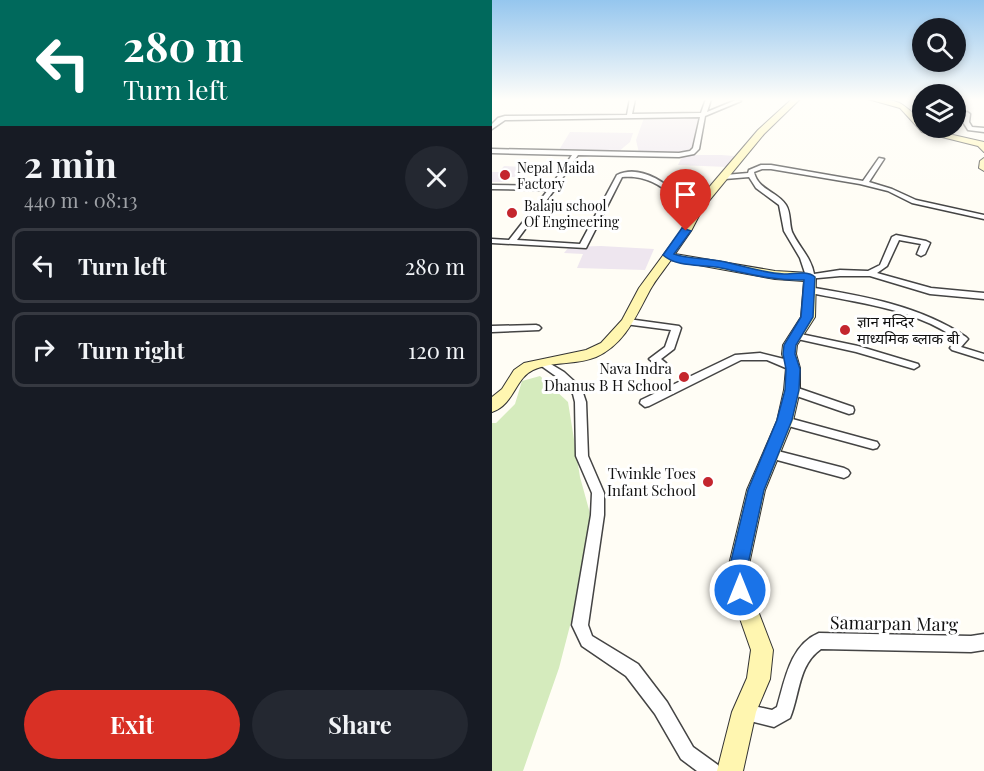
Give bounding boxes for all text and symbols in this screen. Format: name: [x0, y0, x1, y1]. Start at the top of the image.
text: 280 m: [123, 17, 243, 73]
map controls: [912, 18, 966, 138]
button: search: [912, 18, 966, 72]
icon: left: [24, 24, 102, 102]
text: Turn left: [123, 71, 227, 107]
button: layers: [912, 84, 966, 138]
text: 2 min: [24, 139, 117, 187]
button: close: [405, 146, 468, 209]
place label: Nepal Maida Factory: [517, 158, 595, 193]
marker: Nepal Maida Factory: [498, 168, 512, 182]
pin: [660, 169, 711, 231]
icon: arrive: [669, 178, 702, 211]
text: 440 m · 08:13: [24, 186, 138, 213]
place label: Balaju school Of Engineering: [524, 196, 620, 231]
marker: Balaju school Of Engineering: [505, 206, 519, 220]
icon: left: [27, 249, 60, 282]
text: Turn left: [78, 251, 167, 281]
text: 280 m: [405, 251, 465, 281]
place label: ज्ञान मन्दिर माध्यमिक ब्लाक बी: [857, 311, 960, 348]
marker: ज्ञान मन्दिर माध्यमिक ब्लाक बी: [838, 323, 852, 337]
icon: right: [27, 333, 60, 366]
text: Turn right: [78, 335, 184, 365]
text: 120 m: [408, 335, 465, 365]
place label: Nava Indra Dhanus B H School: [544, 358, 673, 395]
marker: Nava Indra Dhanus B H School: [677, 370, 691, 384]
place label: Twinkle Toes Infant School: [607, 463, 696, 500]
marker: Twinkle Toes Infant School: [701, 475, 715, 489]
position arrow: [708, 558, 772, 622]
street label: Samarpan Marg: [830, 610, 959, 636]
button: Exit: [24, 690, 240, 759]
button: Share: [252, 690, 468, 759]

